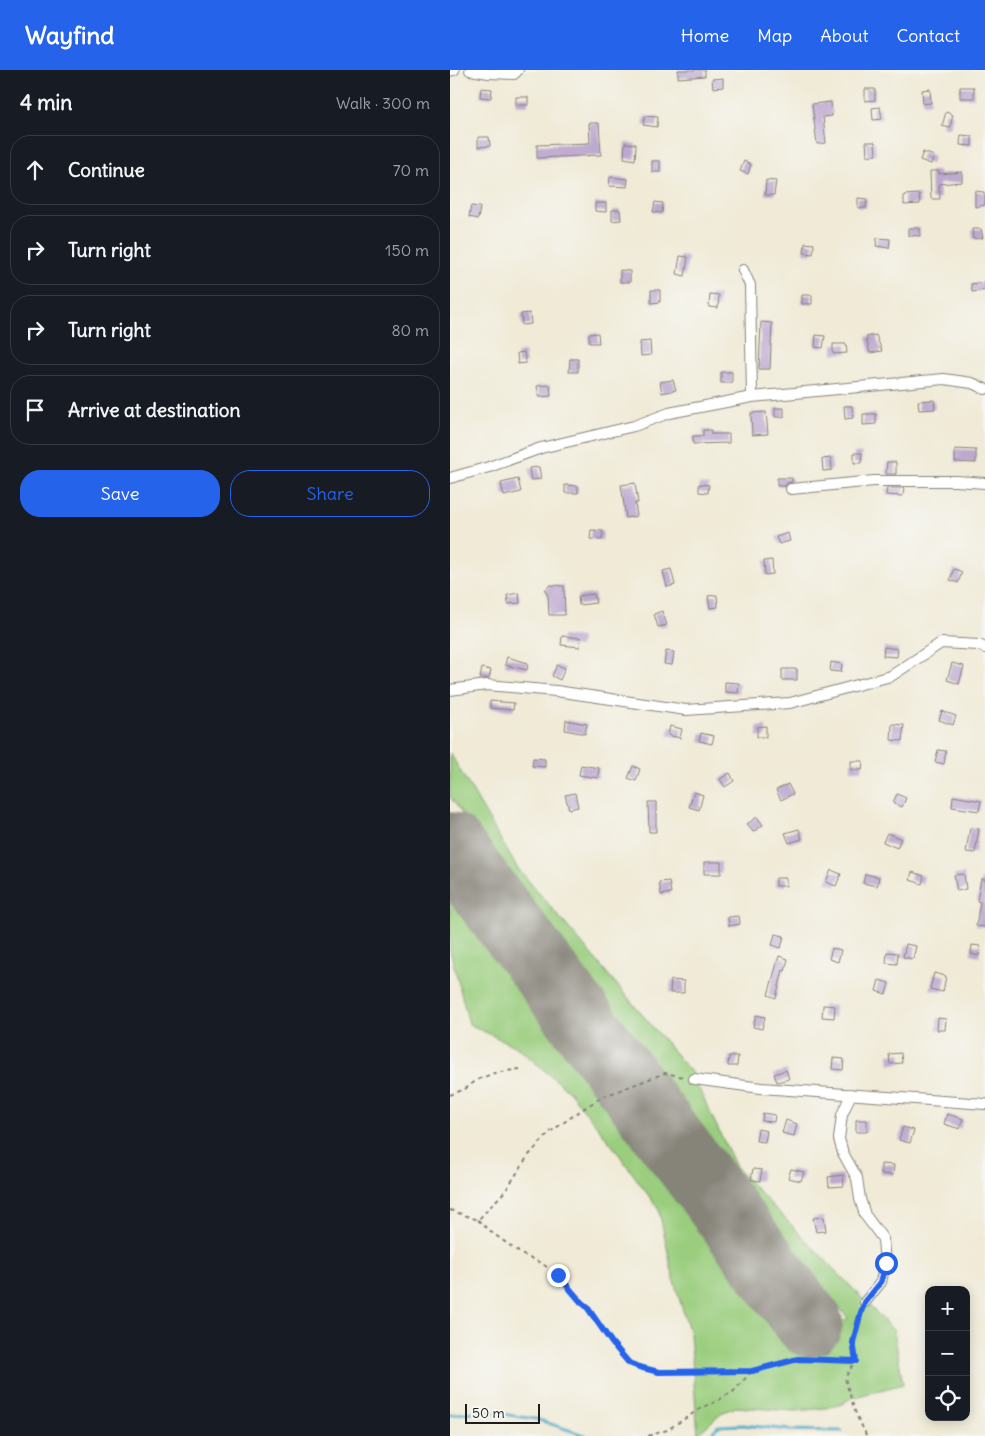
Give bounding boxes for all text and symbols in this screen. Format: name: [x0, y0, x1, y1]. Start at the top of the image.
text: Wayfind: [25, 20, 114, 50]
text: Home: [681, 24, 729, 47]
text: Map: [757, 24, 792, 47]
text: About: [820, 24, 868, 47]
text: Contact: [896, 24, 960, 47]
text: 4 min: [20, 89, 72, 116]
text: Walk · 300 m: [336, 93, 430, 113]
icon: ahead: [21, 156, 49, 184]
text: Continue: [68, 158, 145, 182]
text: 70 m: [393, 160, 429, 180]
icon: right: [21, 236, 49, 264]
text: Turn right: [68, 238, 151, 262]
text: 150 m: [385, 240, 429, 260]
icon: right: [21, 316, 49, 344]
text: Turn right: [68, 318, 151, 342]
text: 80 m: [391, 320, 429, 340]
icon: arrive: [21, 396, 49, 424]
text: Arrive at destination: [68, 398, 241, 422]
button: Save: [20, 470, 220, 517]
button: Share: [230, 470, 430, 517]
route start: [875, 1252, 898, 1275]
route end: [547, 1264, 570, 1287]
map controls: [925, 1286, 970, 1421]
button: +: [925, 1286, 970, 1331]
button: −: [925, 1331, 970, 1376]
button: locate: [925, 1376, 970, 1421]
scale bar: [465, 1401, 540, 1424]
text: 50 m: [472, 1404, 505, 1422]

